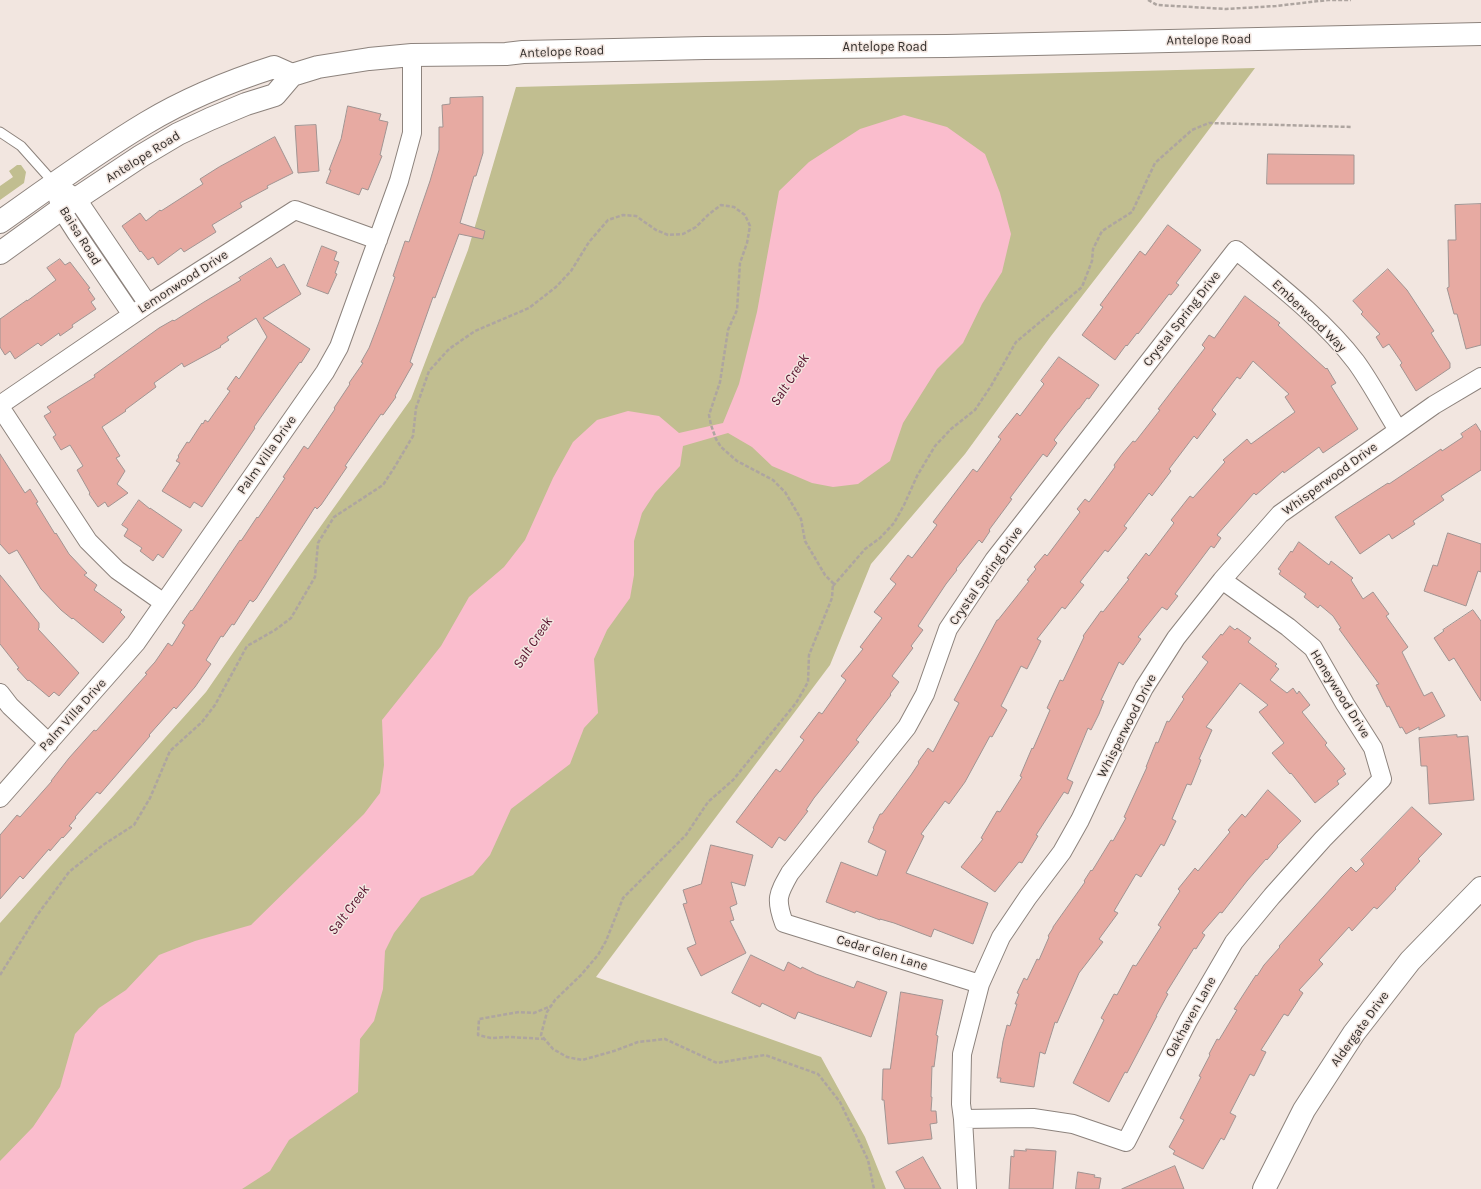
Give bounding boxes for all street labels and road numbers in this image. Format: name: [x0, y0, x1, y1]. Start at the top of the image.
street label: Antelope Road: [1166, 31, 1252, 49]
street label: Antelope Road: [843, 39, 927, 55]
street label: Antelope Road: [519, 43, 605, 61]
street label: Antelope Road: [103, 128, 183, 186]
street label: Baisa Road: [56, 204, 104, 268]
street label: Lemonwood Drive: [135, 247, 231, 317]
street label: Crystal Spring Drive: [1140, 268, 1224, 370]
street label: Emberwood Way: [1269, 277, 1349, 355]
street label: Palm Villa Drive: [234, 413, 300, 497]
street label: Whisperwood Drive: [1279, 439, 1381, 519]
street label: Crystal Spring Drive: [946, 524, 1026, 628]
street label: Honeywood Drive: [1307, 647, 1373, 741]
street label: Whisperwood Drive: [1094, 672, 1160, 780]
street label: Palm Villa Drive: [36, 675, 110, 755]
street label: Cedar Glen Lane: [834, 932, 930, 974]
street label: Oakhaven Lane: [1162, 974, 1220, 1060]
street label: Aldergate Drive: [1327, 988, 1393, 1070]

